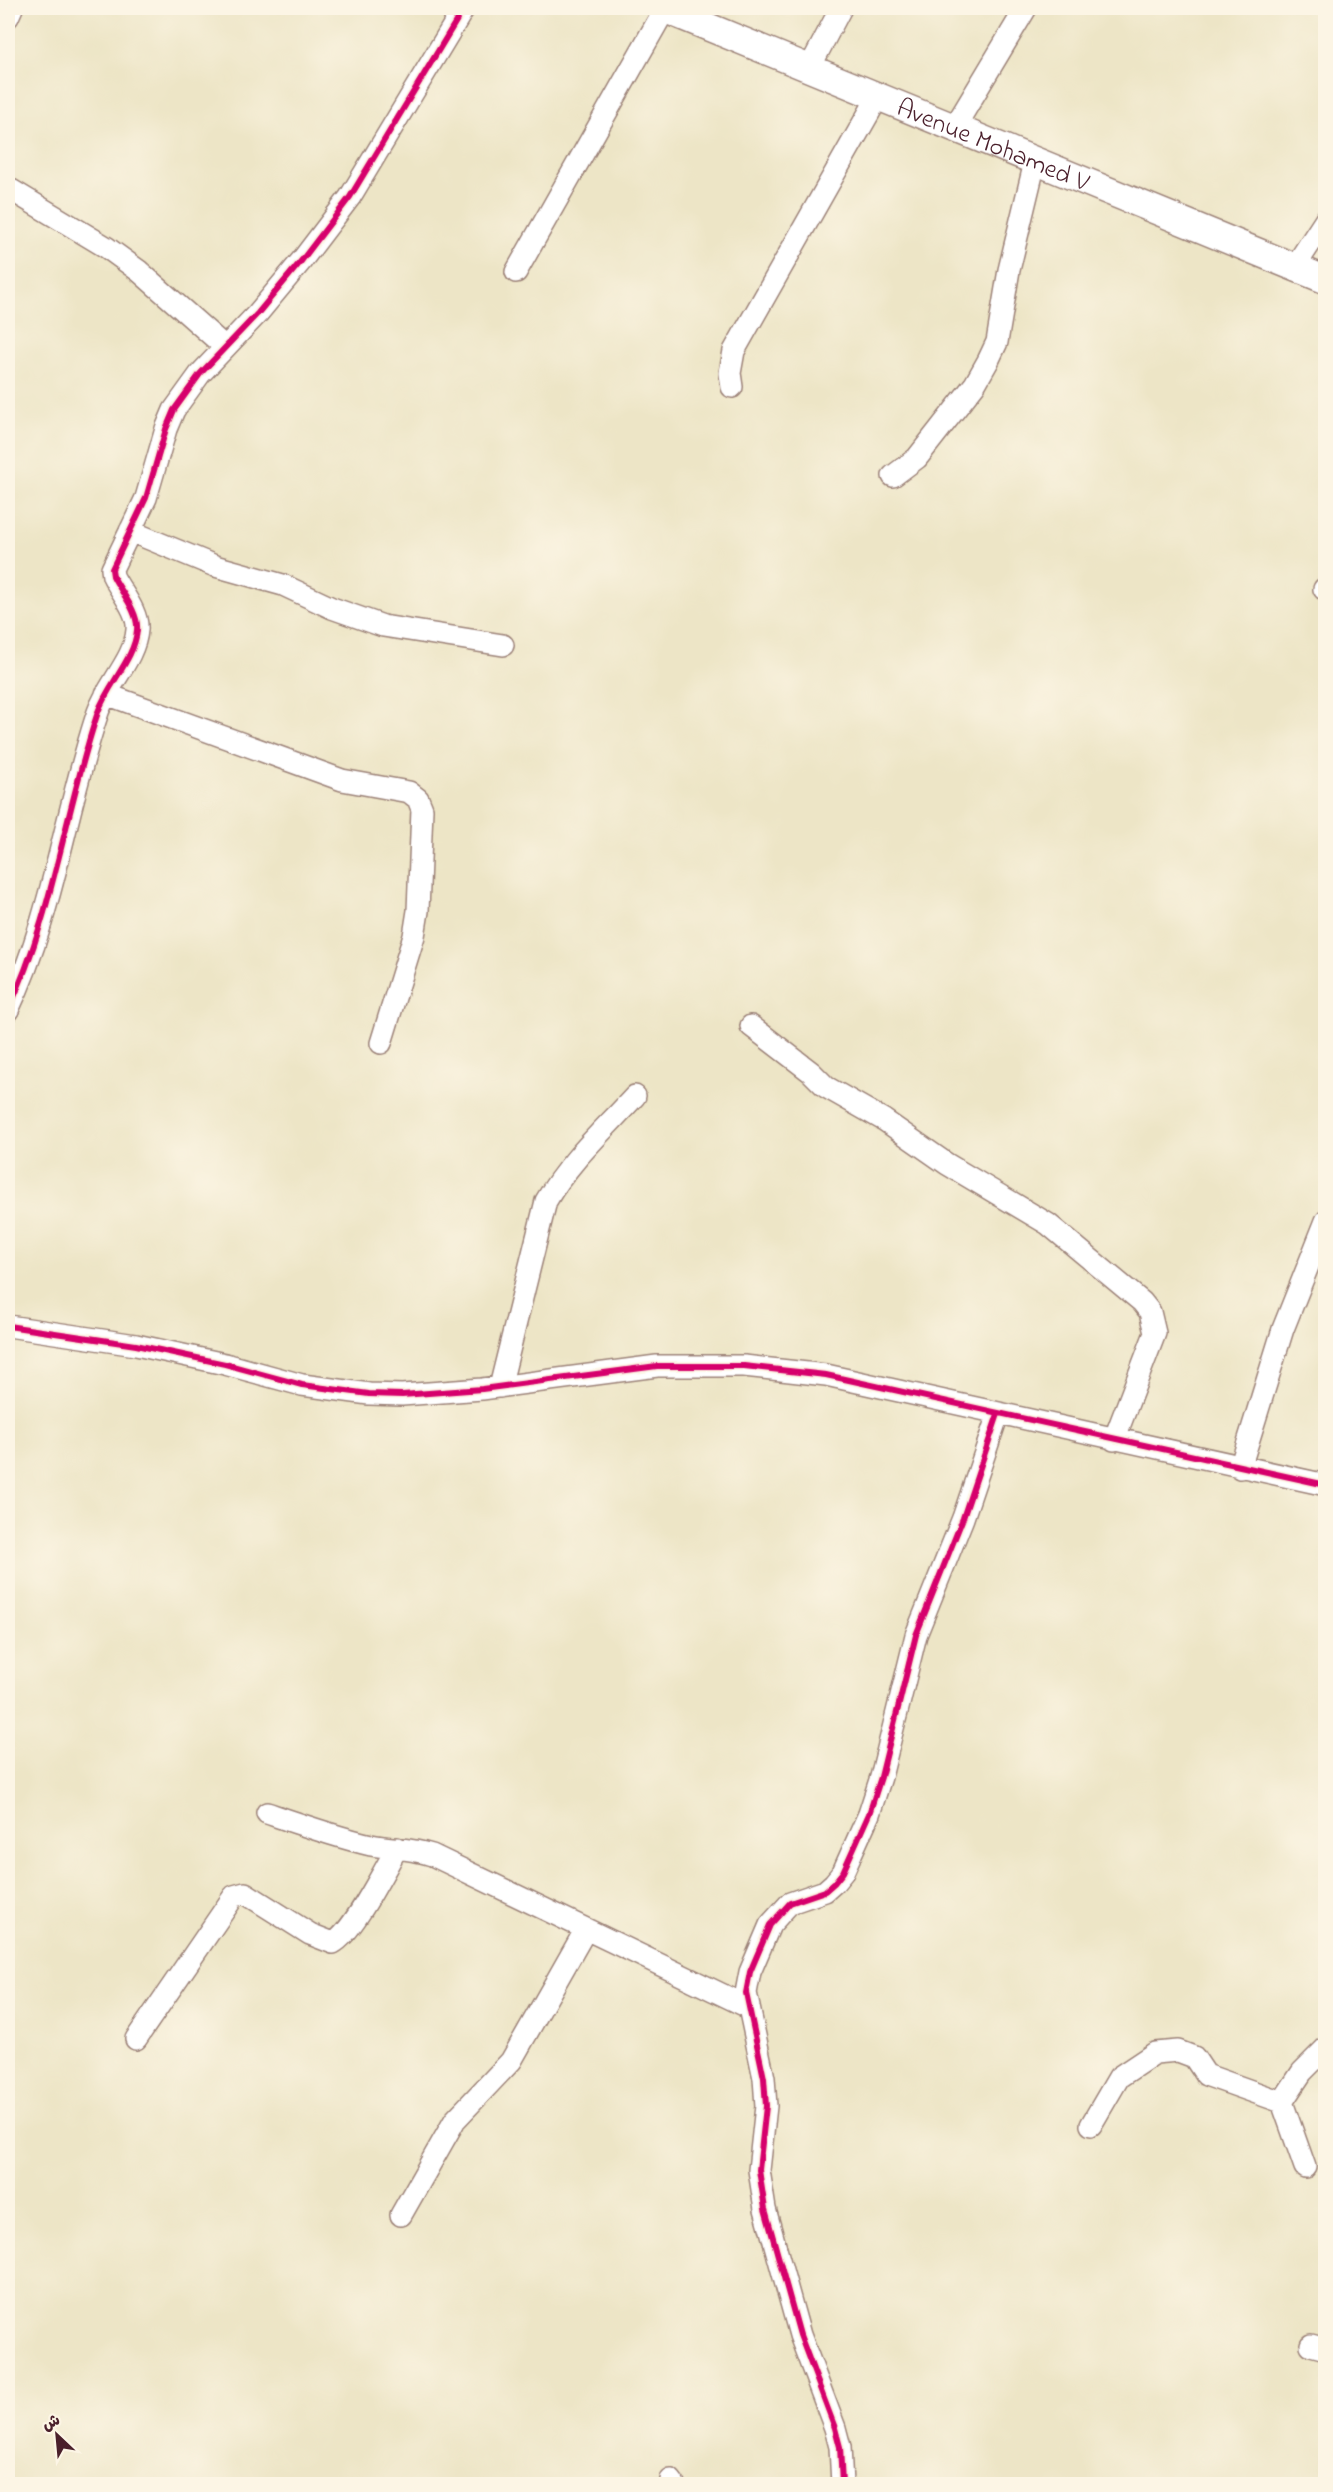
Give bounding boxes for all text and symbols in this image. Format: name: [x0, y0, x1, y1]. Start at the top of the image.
street label: Avenue Mohamed V: [890, 90, 1095, 203]
north arrow: [27, 2405, 87, 2465]
text: ش: [38, 2409, 64, 2438]

